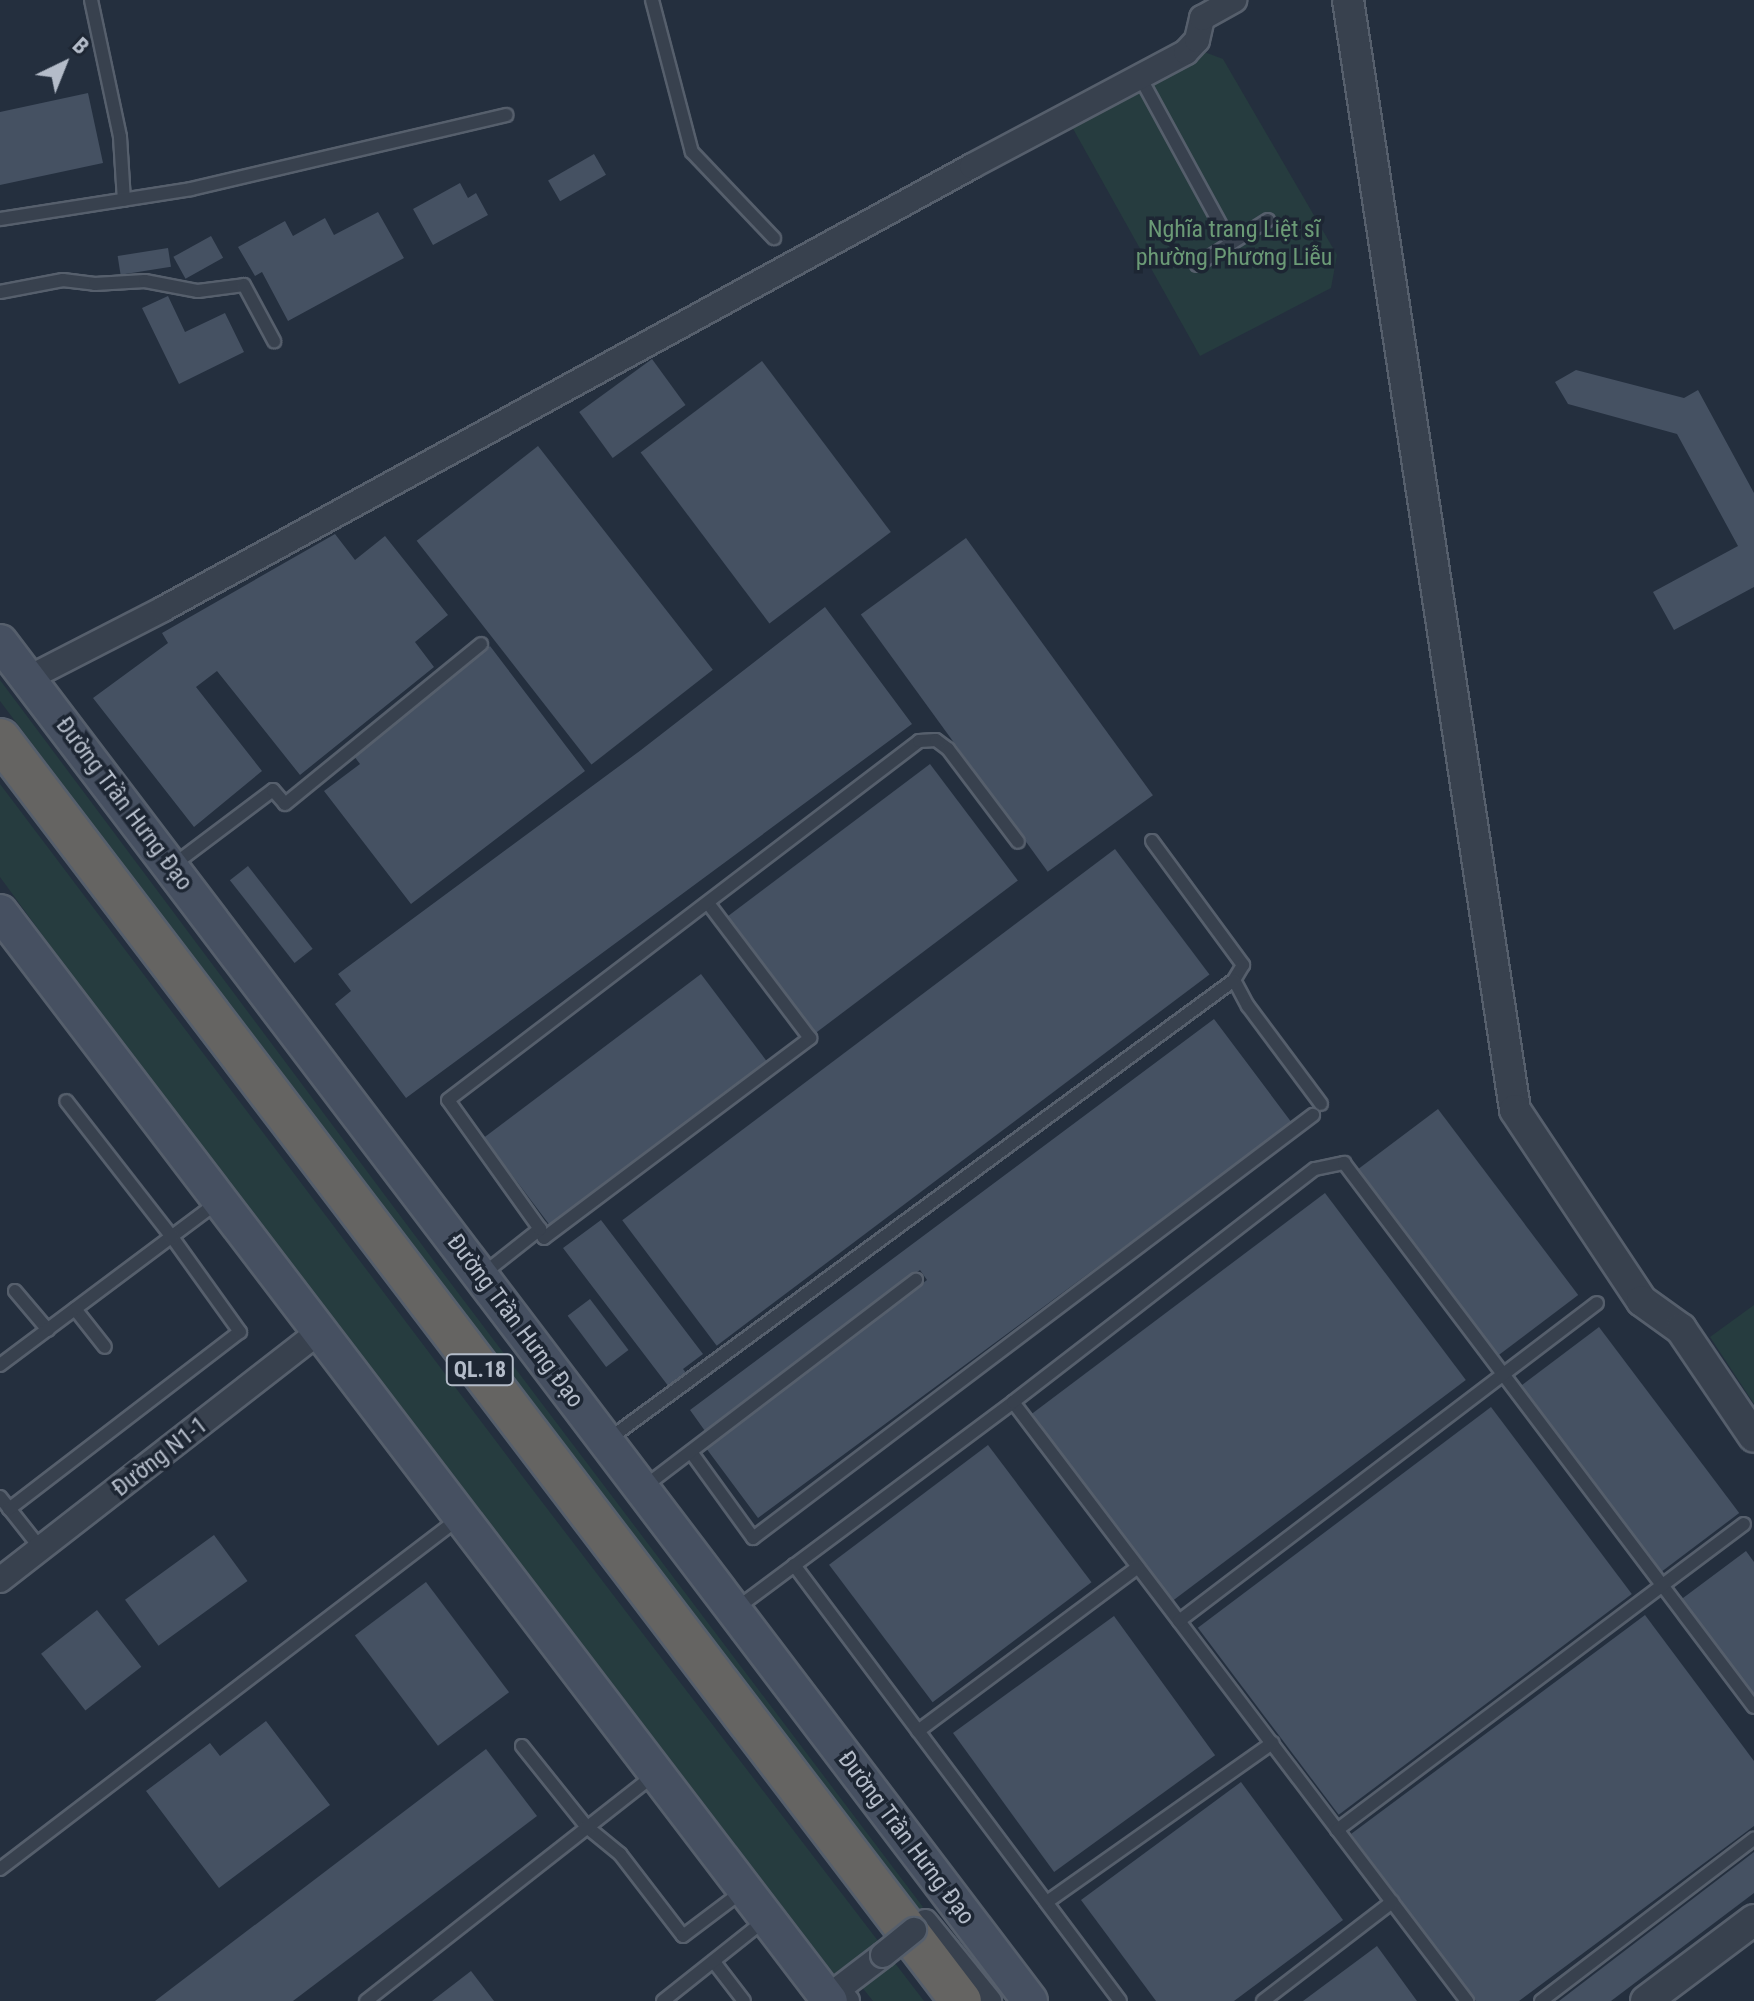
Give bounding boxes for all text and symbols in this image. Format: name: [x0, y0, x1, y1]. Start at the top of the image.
north arrow: [24, 24, 104, 104]
text: B: [68, 33, 94, 59]
park label: Nghĩa trang Liệt sĩ phường Phương Liễu: [1136, 216, 1332, 272]
street label: Đường Trần Hưng Đạo: [49, 711, 199, 897]
street label: Đường Trần Hưng Đạo: [440, 1228, 590, 1414]
road number: QL.18: [444, 1352, 516, 1388]
street label: Đường N1-1: [107, 1411, 213, 1503]
street label: Đường Trần Hưng Đạo: [831, 1745, 981, 1931]

